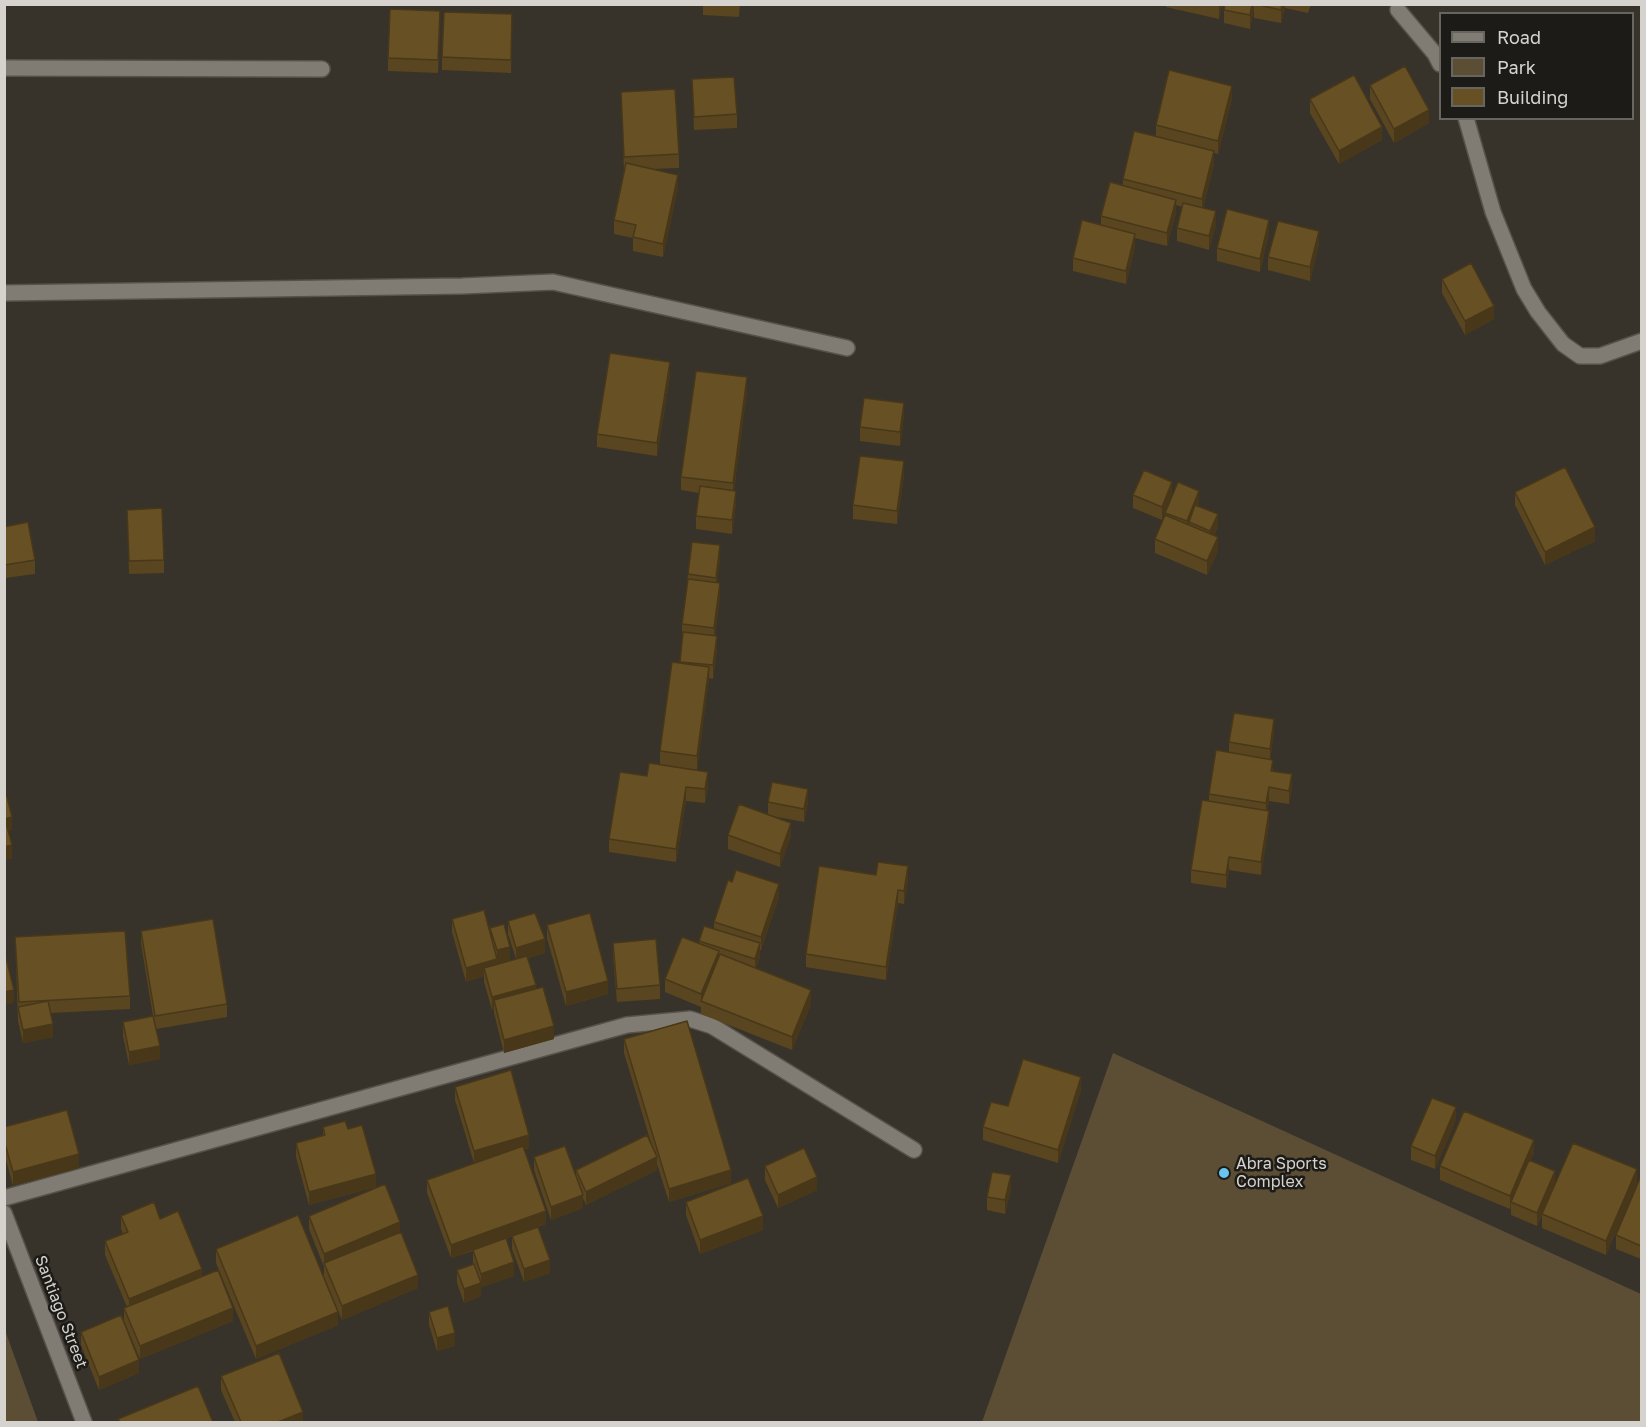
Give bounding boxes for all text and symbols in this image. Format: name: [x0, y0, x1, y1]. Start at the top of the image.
legend: [1439, 12, 1634, 120]
text: Road: [1497, 26, 1541, 48]
text: Park: [1497, 56, 1536, 78]
text: Building: [1497, 86, 1568, 108]
place label: Abra Sports Complex: [1236, 1154, 1327, 1192]
marker: Abra Sports Complex: [1217, 1166, 1231, 1180]
street label: Santiago Street: [31, 1253, 91, 1371]

